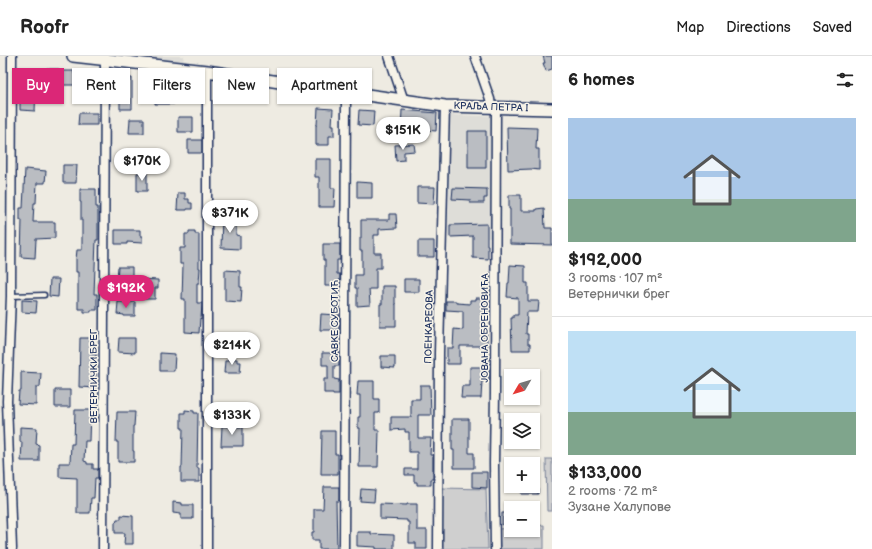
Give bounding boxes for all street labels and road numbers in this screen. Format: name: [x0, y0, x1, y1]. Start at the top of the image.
street label: КРАЉА ПЕТРА I: [453, 100, 529, 114]
street label: ЈОВАНА ОБРЕНОВИЋА: [479, 273, 491, 383]
street label: САВКЕ СУБОТИЋ: [329, 280, 341, 362]
street label: ПОЕНКАРЕОВА: [422, 289, 436, 364]
street label: ВЕТЕРНИЧКИ БРЕГ: [88, 328, 100, 423]

